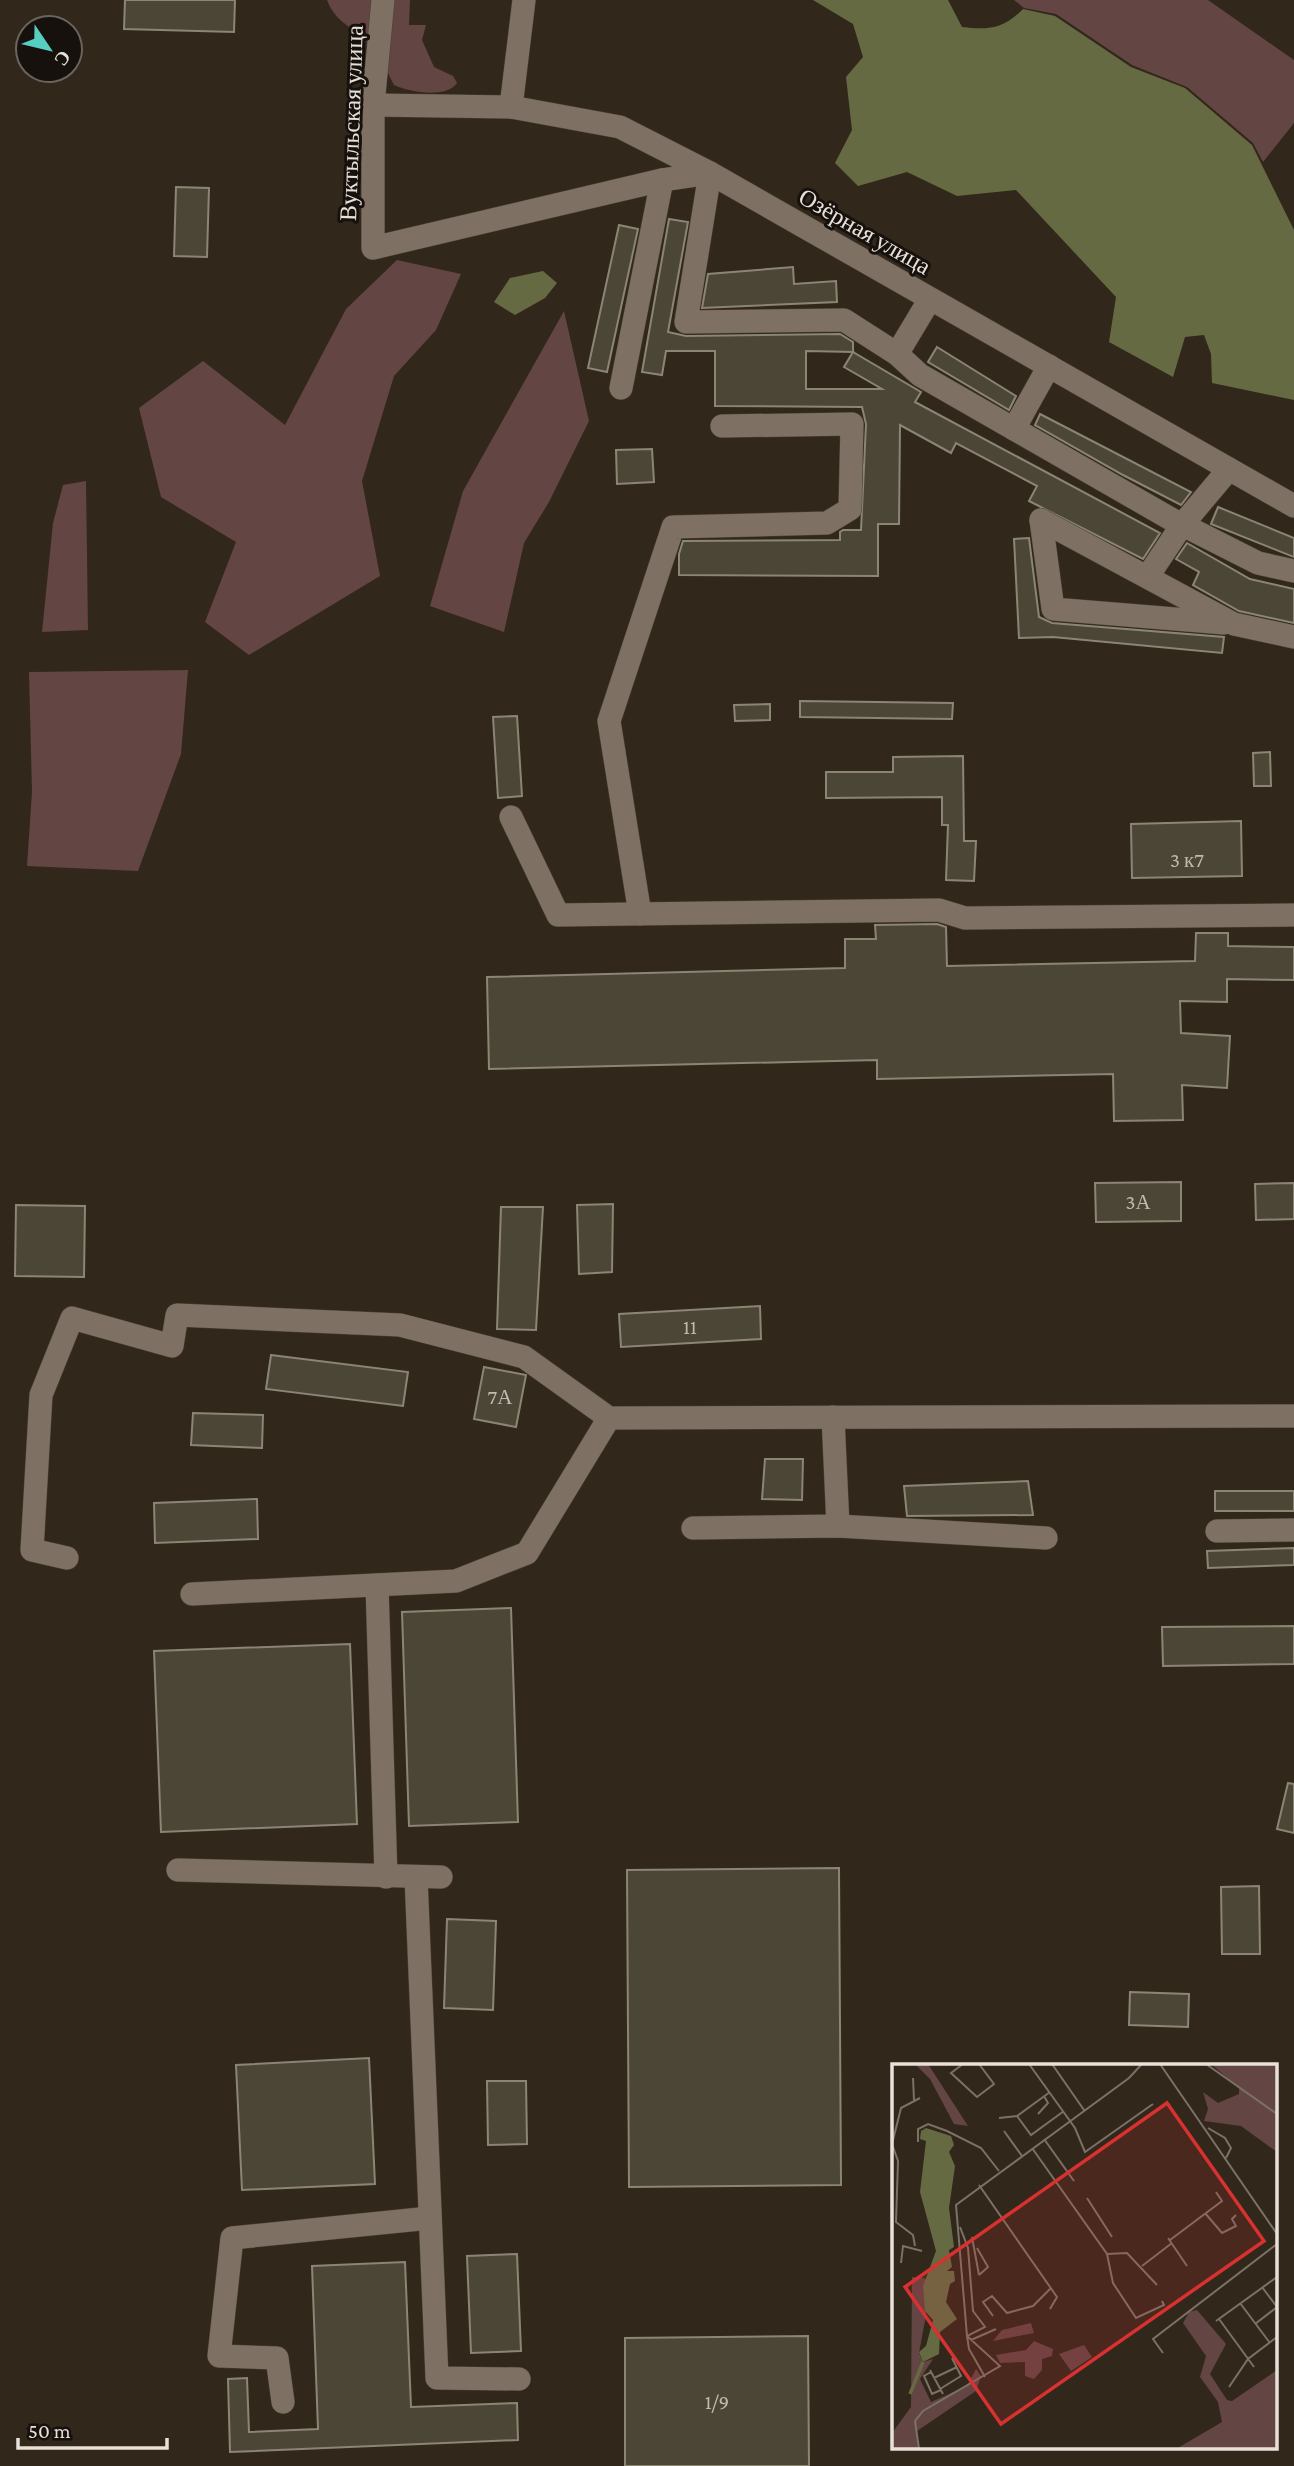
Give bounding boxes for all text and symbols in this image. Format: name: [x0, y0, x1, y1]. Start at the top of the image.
north arrow: [14, 14, 84, 84]
street label: Вуктыльская улица: [334, 24, 368, 221]
text: С: [50, 47, 75, 70]
street label: Озёрная улица: [794, 182, 936, 280]
house number: 3 к7: [1170, 848, 1204, 872]
house number: 3А: [1125, 1190, 1151, 1214]
house number: 11: [683, 1315, 697, 1339]
house number: 7А: [488, 1385, 513, 1409]
inset map: [892, 2064, 1276, 2448]
house number: 1/9: [705, 2390, 729, 2414]
scale bar: [18, 2406, 166, 2450]
text: 50 m: [28, 2419, 71, 2443]

